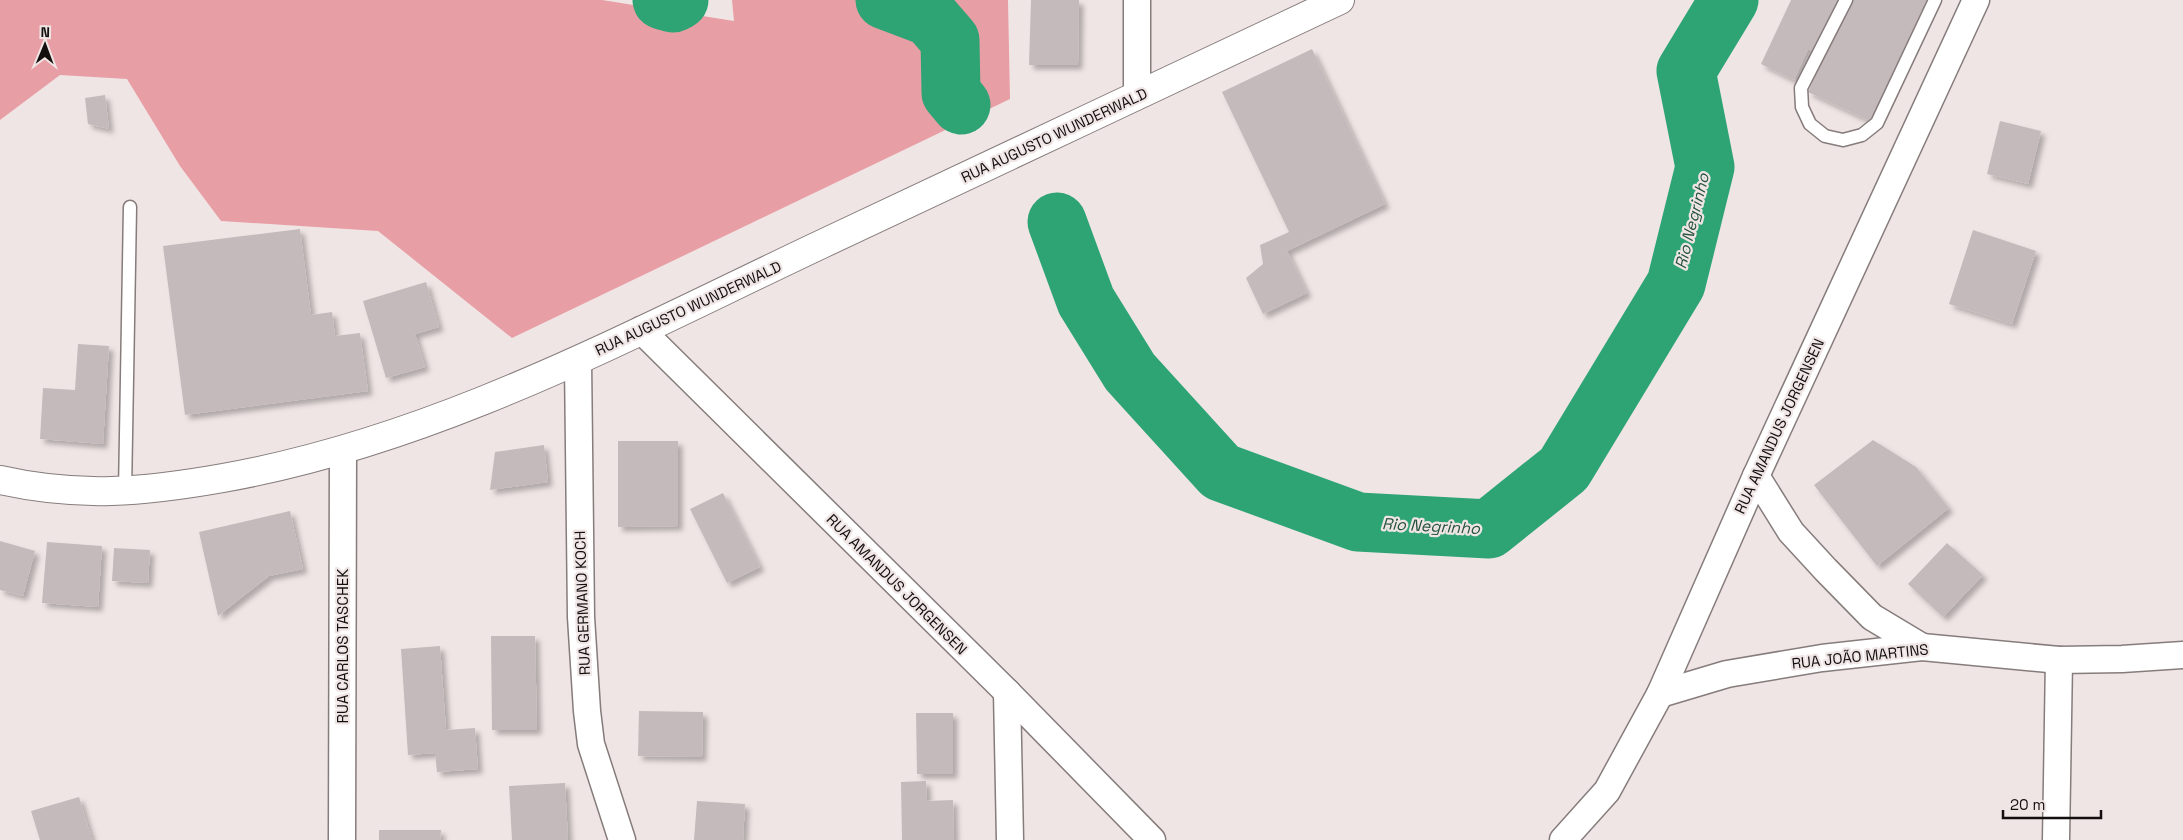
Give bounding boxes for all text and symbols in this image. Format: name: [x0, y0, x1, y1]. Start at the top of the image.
north arrow: [20, 20, 70, 70]
text: N: [40, 23, 50, 41]
street label: RUA AUGUSTO WUNDERWALD: [958, 83, 1150, 187]
water label: Rio Negrinho: [1670, 170, 1714, 271]
street label: RUA AUGUSTO WUNDERWALD: [592, 256, 784, 360]
street label: RUA AMANDUS JORGENSEN: [1730, 335, 1828, 517]
street label: RUA AMANDUS JORGENSEN: [823, 510, 971, 658]
water label: Rio Negrinho: [1382, 513, 1482, 539]
street label: RUA GERMANO KOCH: [570, 530, 594, 676]
street label: RUA CARLOS TASCHEK: [333, 569, 352, 723]
street label: RUA JOÃO MARTINS: [1791, 639, 1929, 673]
scale bar: [2003, 788, 2100, 820]
text: 20 m: [2010, 795, 2045, 814]

